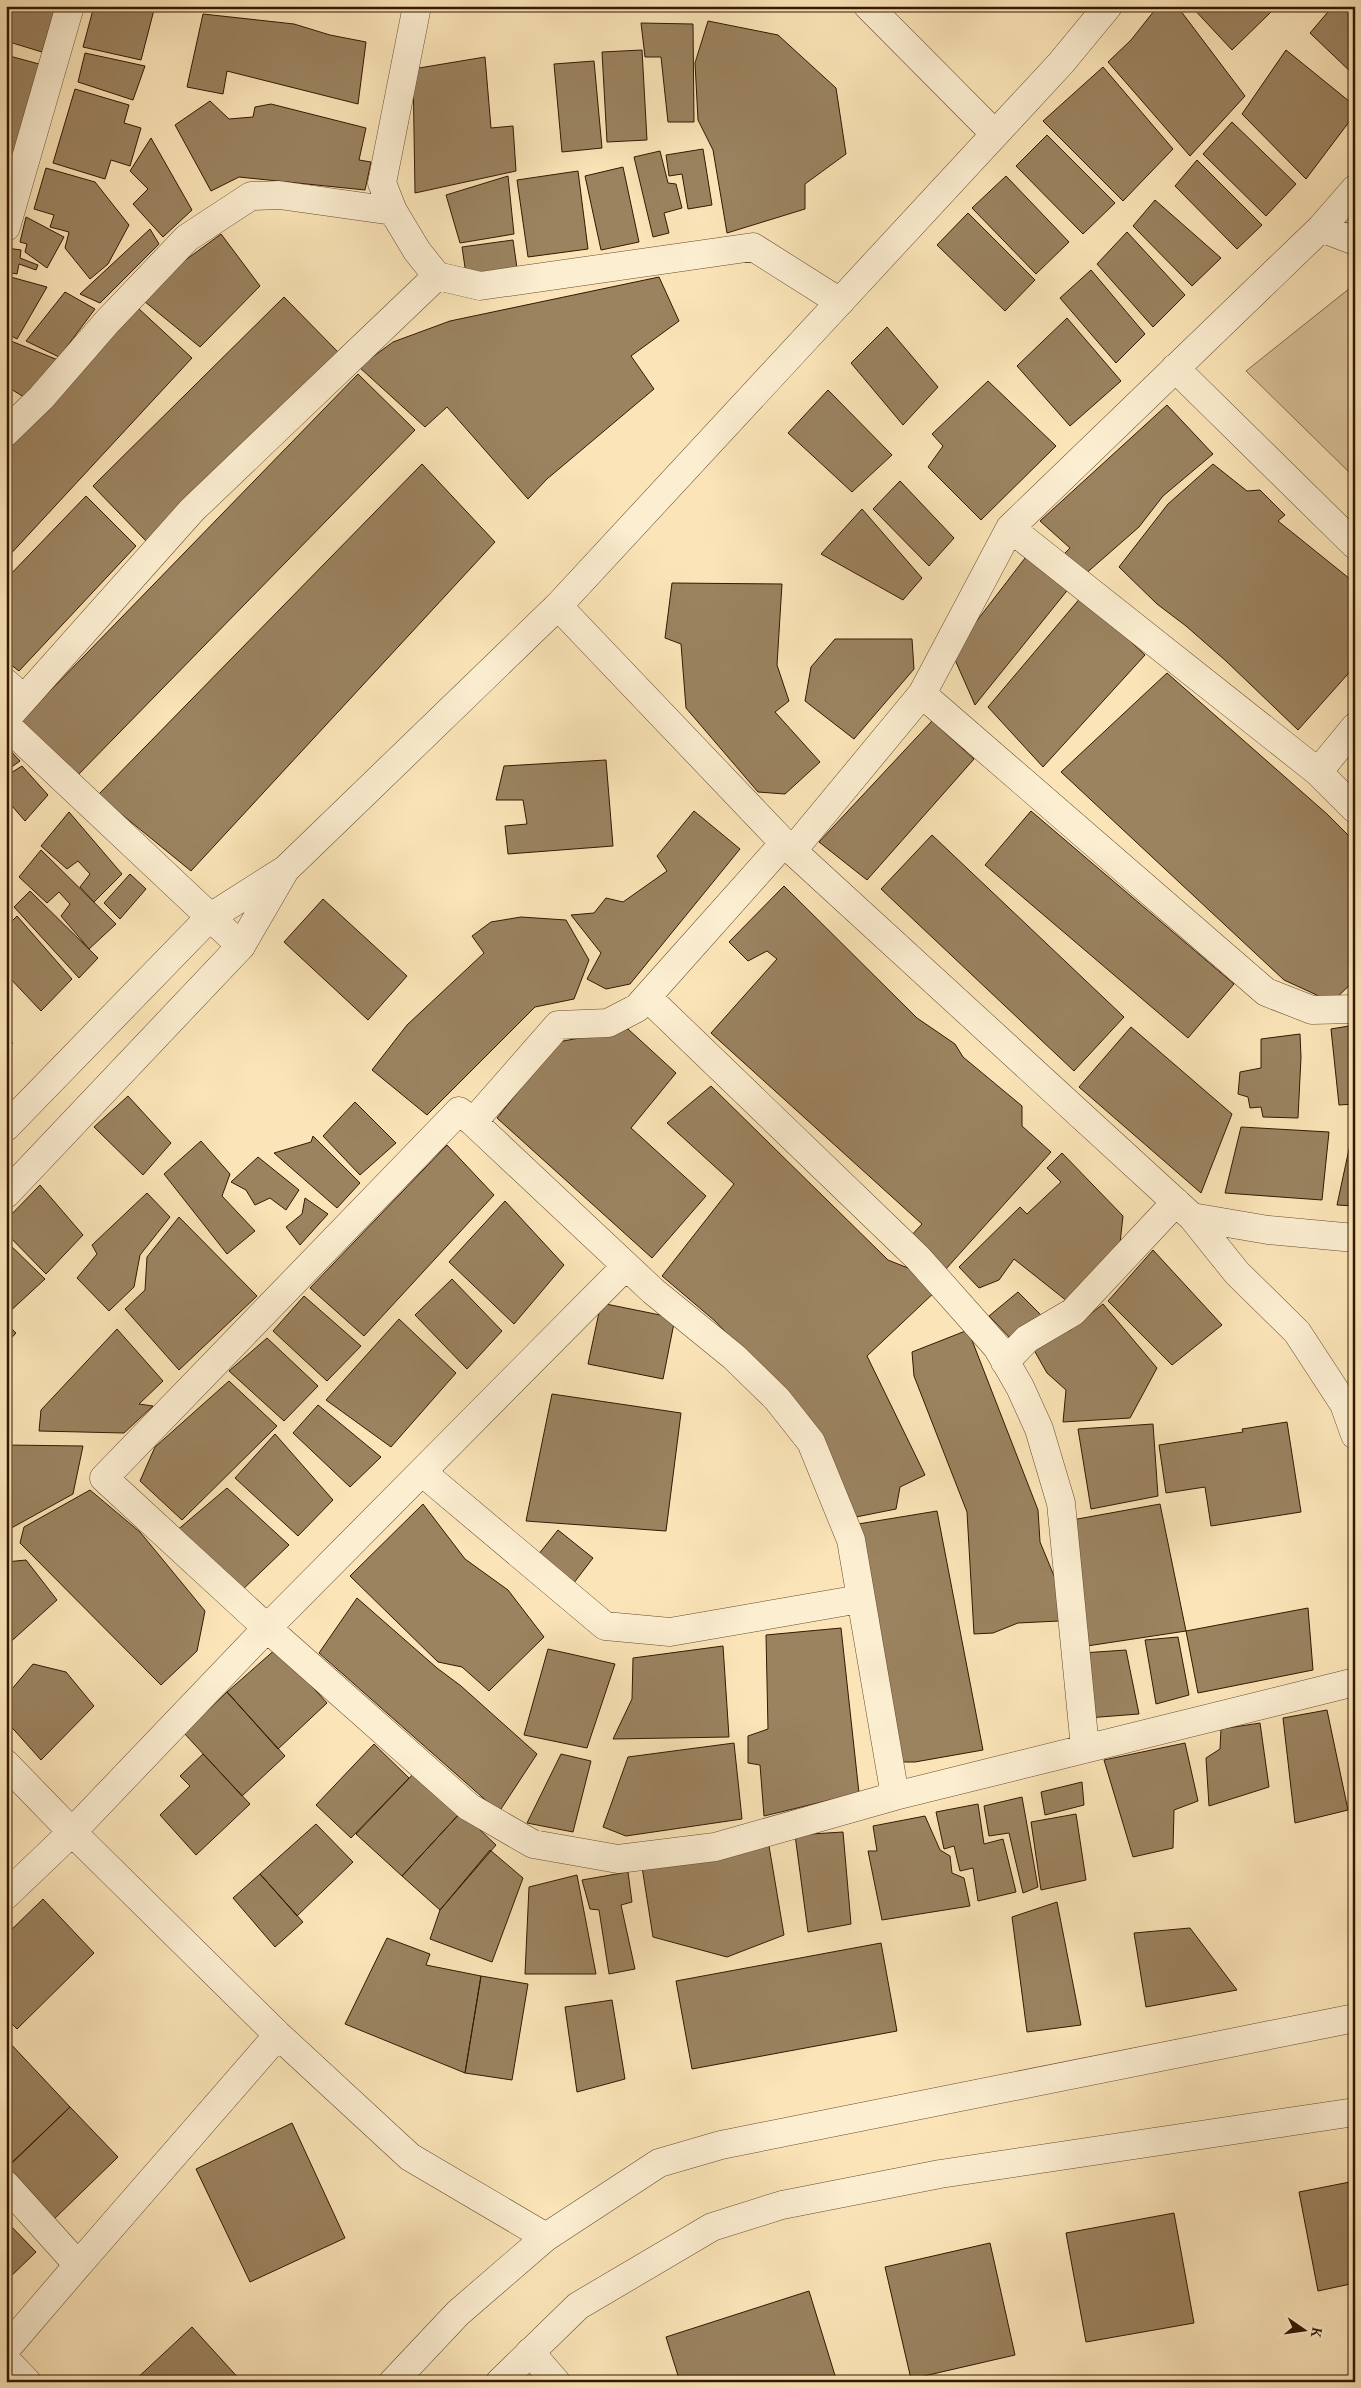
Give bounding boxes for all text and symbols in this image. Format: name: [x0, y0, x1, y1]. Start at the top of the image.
north arrow: [1278, 2306, 1328, 2356]
text: K: [1305, 2325, 1327, 2341]

